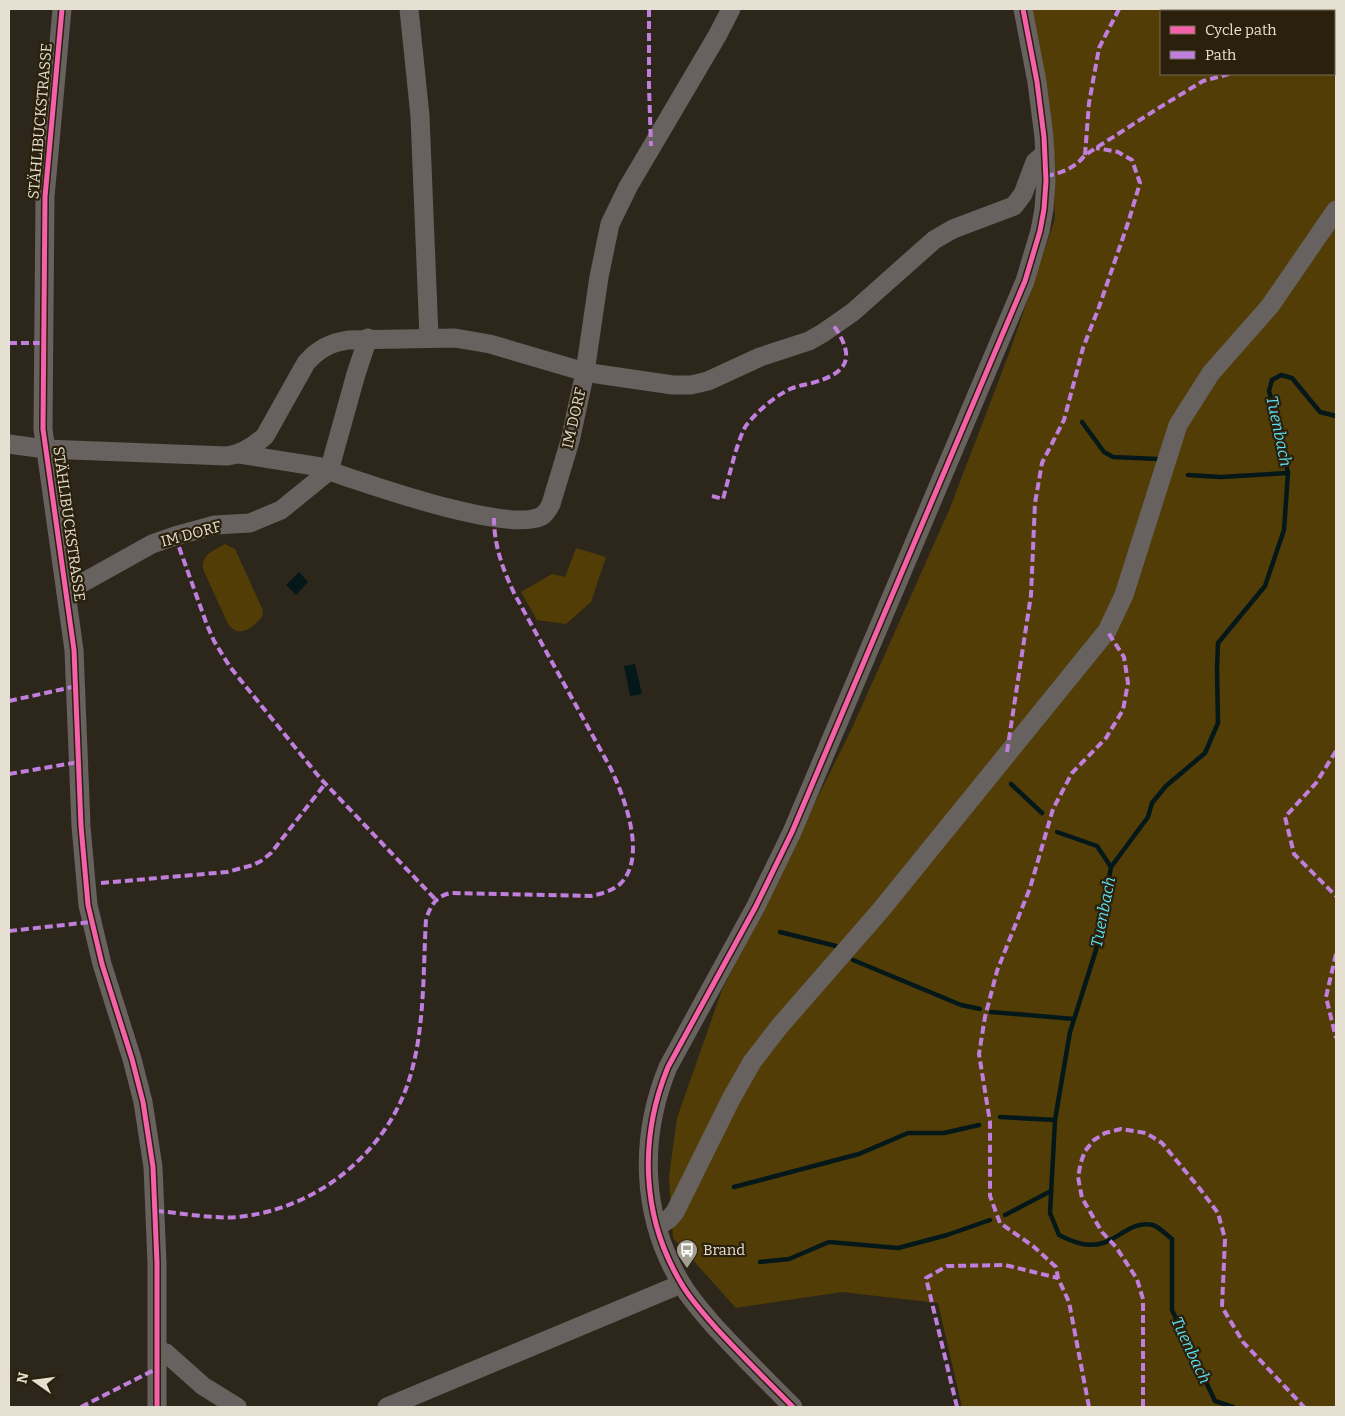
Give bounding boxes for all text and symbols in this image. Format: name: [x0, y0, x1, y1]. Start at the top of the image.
legend: [1160, 10, 1335, 75]
text: Cycle path: [1205, 21, 1277, 39]
street label: STÄHLIBUCKSTRASSE: [24, 42, 56, 200]
text: Path: [1205, 46, 1237, 64]
street label: IM DORF: [558, 385, 590, 450]
water label: Tuenbach: [1262, 394, 1296, 468]
street label: STÄHLIBUCKSTRASSE: [49, 445, 89, 603]
street label: IM DORF: [159, 517, 224, 551]
water label: Tuenbach: [1087, 875, 1119, 949]
bus stop icon: Brand: [675, 1238, 699, 1269]
place label: Brand: [703, 1241, 745, 1259]
water label: Tuenbach: [1167, 1314, 1215, 1386]
north arrow: [10, 1356, 60, 1406]
text: N: [13, 1370, 32, 1385]

